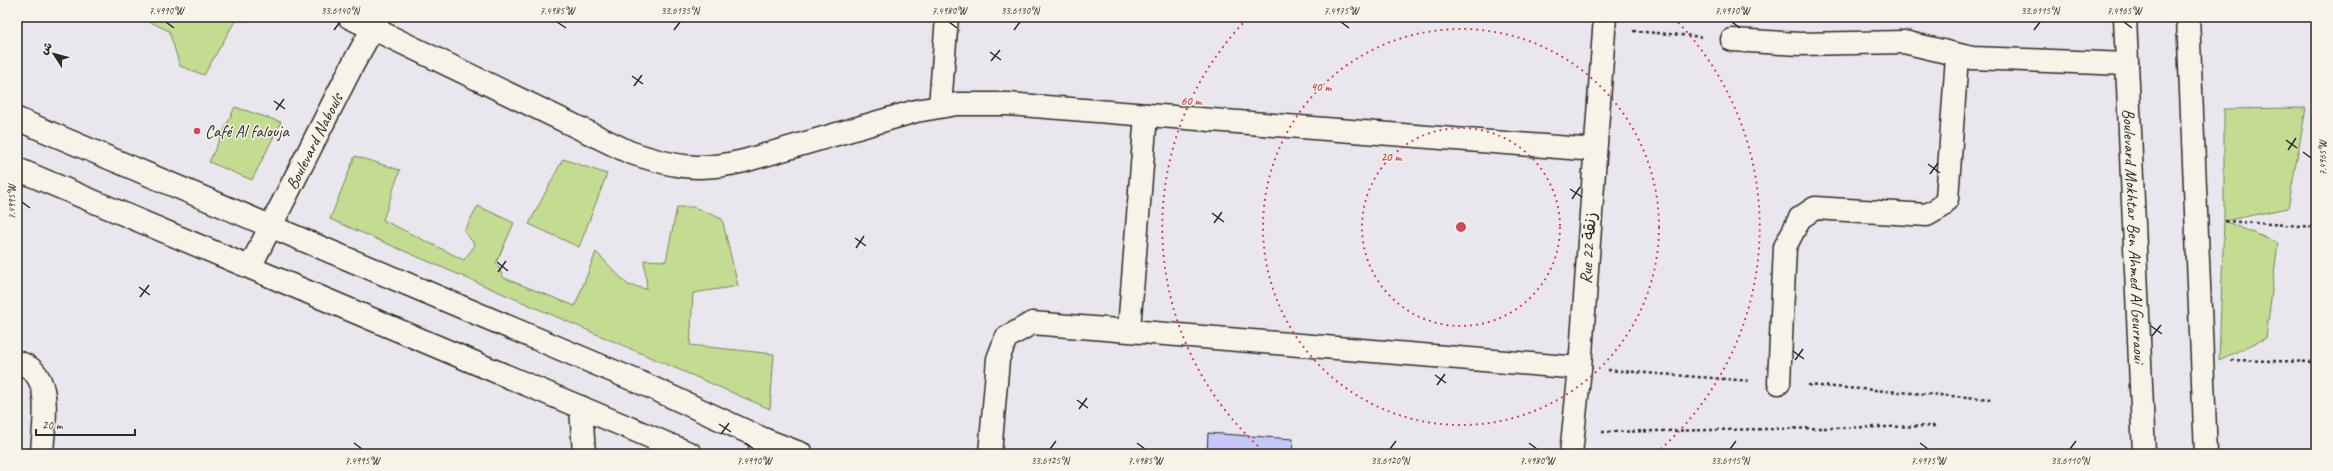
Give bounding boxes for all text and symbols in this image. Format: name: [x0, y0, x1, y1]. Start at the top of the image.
text: 7.4990°W: [149, 4, 185, 17]
text: 33.6140°N: [321, 4, 361, 17]
text: 7.4985°W: [540, 4, 576, 17]
text: 33.6135°N: [661, 4, 701, 17]
text: 7.4980°W: [932, 4, 968, 17]
text: 33.6130°N: [1001, 4, 1041, 17]
text: 7.4975°W: [1324, 4, 1360, 17]
text: 7.4970°W: [1715, 4, 1751, 17]
text: 33.6115°N: [2021, 4, 2061, 17]
text: 7.4965°W: [2107, 4, 2143, 17]
north arrow: [34, 34, 74, 74]
text: ش: [37, 39, 55, 57]
text: 40 m: [1311, 79, 1332, 95]
street label: Boulevard Nabouls: [281, 88, 348, 193]
text: 60 m: [1181, 93, 1203, 109]
street label: Boulevard Mokhtar Ben Ahmed Al Geurraoui: [2118, 108, 2151, 366]
place label: Café Al falouja: [205, 121, 291, 142]
marker: Café Al falouja: [192, 126, 202, 136]
text: 7.4965°W: [2316, 139, 2329, 175]
text: 20 m: [1381, 149, 1402, 165]
text: 7.4995°W: [5, 183, 18, 219]
street label: Rue 22 زنقة: [1575, 211, 1601, 285]
centre of rings: [1454, 220, 1468, 234]
scale bar: [36, 411, 135, 437]
text: 20 m: [42, 417, 64, 433]
text: 7.4995°W: [345, 454, 381, 467]
text: 7.4990°W: [737, 454, 773, 467]
text: 33.6125°N: [1031, 454, 1071, 467]
text: 7.4985°W: [1128, 454, 1164, 467]
text: 33.6120°N: [1371, 454, 1411, 467]
text: 7.4980°W: [1520, 454, 1556, 467]
text: 33.6115°N: [1711, 454, 1751, 467]
text: 7.4975°W: [1911, 454, 1947, 467]
text: 33.6110°N: [2051, 454, 2091, 467]

